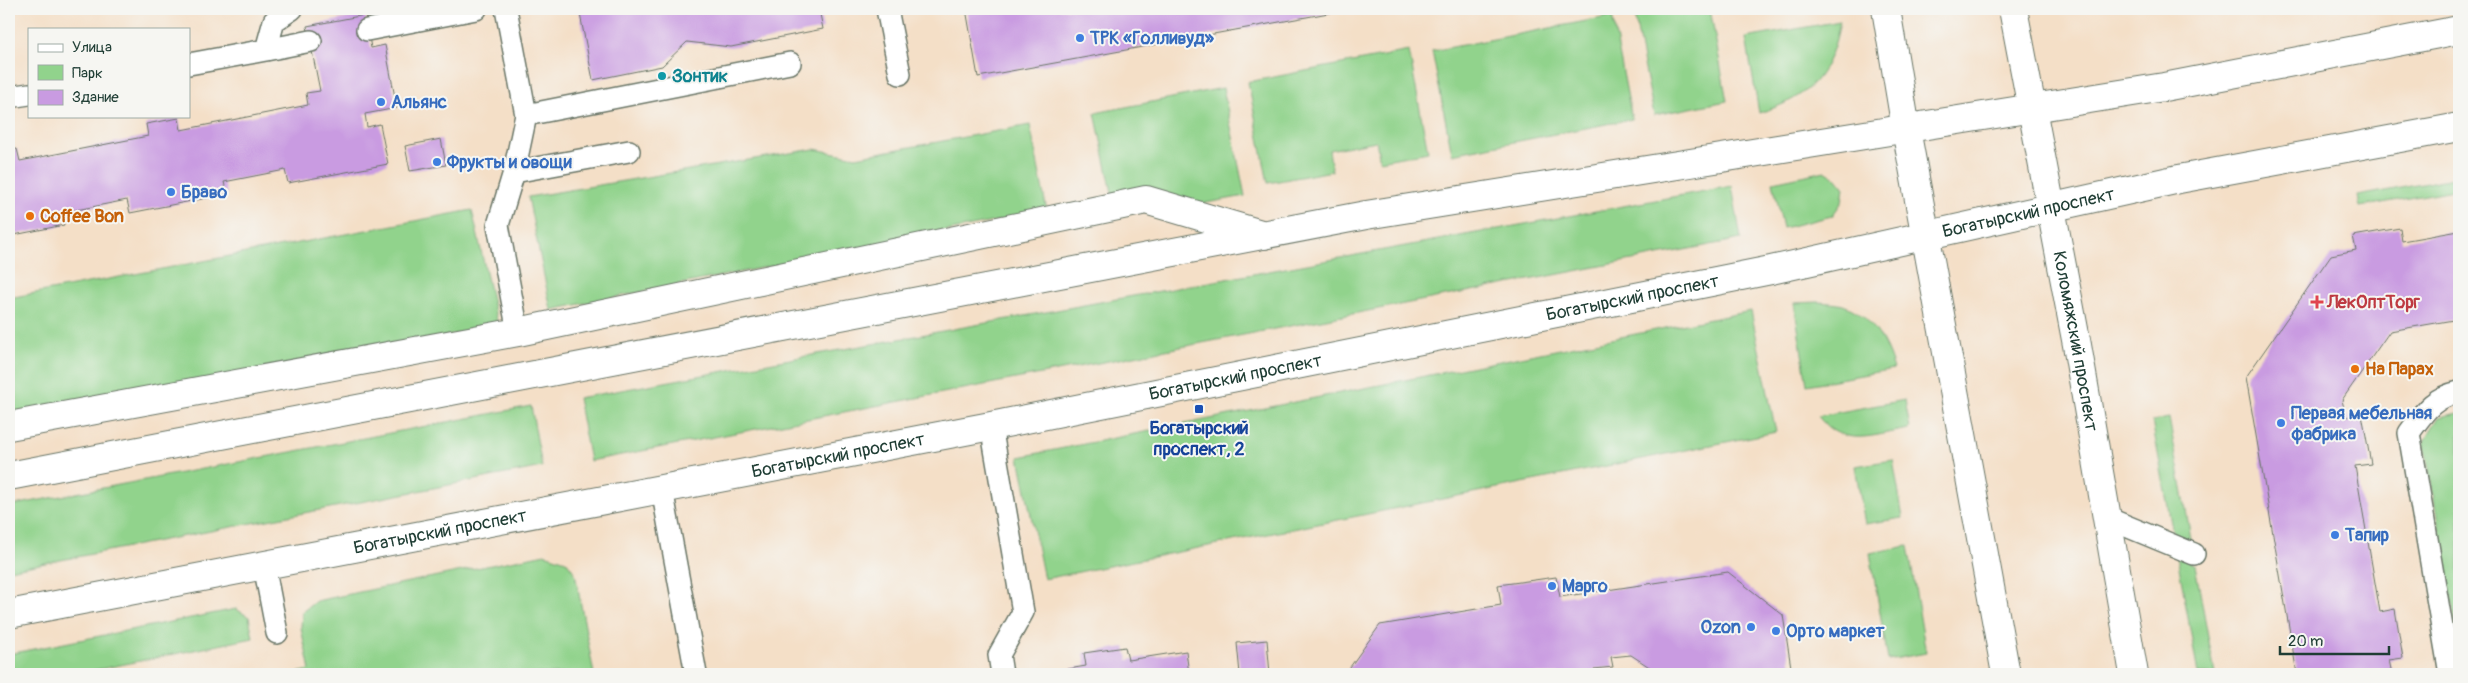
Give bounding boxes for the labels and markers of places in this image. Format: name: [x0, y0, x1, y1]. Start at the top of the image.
place label: ТРК «Голливуд»: [1089, 27, 1215, 50]
marker: ТРК «Голливуд»: [1074, 32, 1086, 44]
place label: Зонтик: [672, 65, 728, 88]
marker: Зонтик: [656, 70, 668, 82]
place label: Альянс: [391, 91, 447, 114]
marker: Альянс: [375, 96, 387, 108]
place label: Фрукты и овощи: [446, 151, 572, 174]
marker: Фрукты и овощи: [431, 156, 443, 168]
place label: Браво: [181, 181, 228, 204]
marker: Браво: [165, 186, 177, 198]
place label: Coffee Bon: [40, 205, 124, 228]
marker: Coffee Bon: [24, 210, 36, 222]
place label: ЛекОптТорг: [2326, 291, 2421, 314]
marker: ЛекОптТорг: [2311, 296, 2323, 308]
place label: На Парах: [2365, 358, 2434, 381]
marker: На Парах: [2349, 363, 2361, 375]
place label: Первая мебельная фабрика: [2291, 402, 2432, 446]
marker: Богатырский проспект, 2: [1193, 403, 1205, 415]
place label: Богатырский проспект, 2: [1149, 417, 1249, 461]
marker: Первая мебельная фабрика: [2275, 417, 2287, 429]
place label: Тапир: [2344, 524, 2390, 547]
marker: Тапир: [2329, 529, 2341, 541]
place label: Марго: [1562, 575, 1608, 598]
marker: Марго: [1546, 580, 1558, 592]
place label: Ozon: [1701, 616, 1741, 639]
place label: Орто маркет: [1786, 620, 1885, 643]
marker: Ozon: [1745, 621, 1757, 633]
marker: Орто маркет: [1770, 625, 1782, 637]

